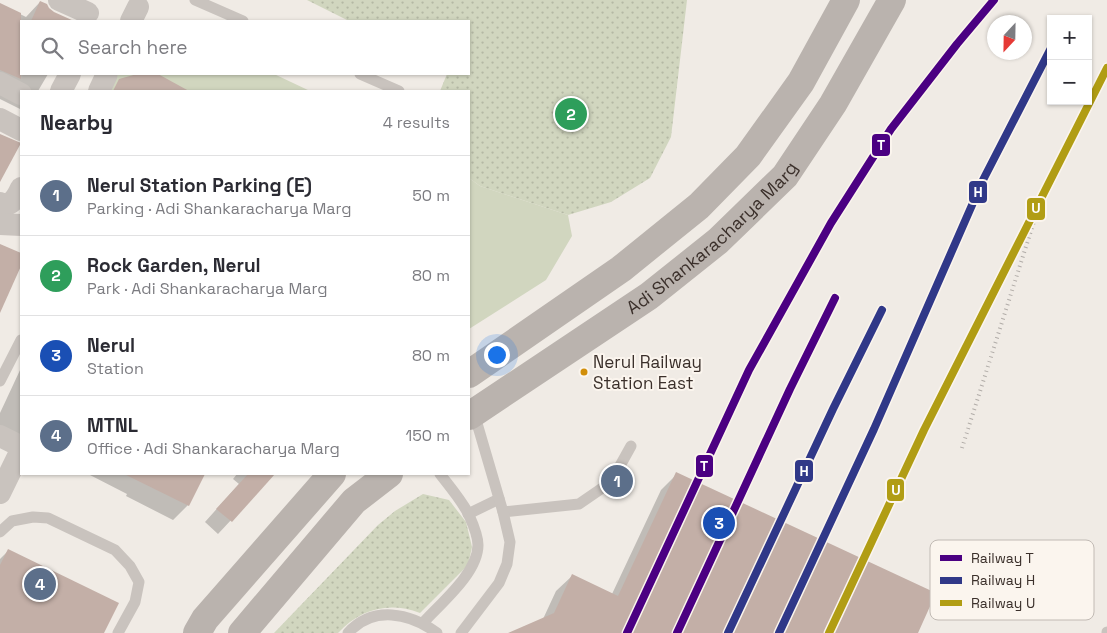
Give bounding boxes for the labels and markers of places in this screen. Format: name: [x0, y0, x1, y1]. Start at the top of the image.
pin: 2: [555, 95, 587, 133]
place label: Nerul Railway Station East: [593, 351, 702, 394]
marker: Nerul Railway Station East: [579, 367, 589, 377]
pin: 1: [601, 462, 633, 500]
pin: 3: [703, 504, 735, 542]
pin: 4: [24, 565, 56, 603]

